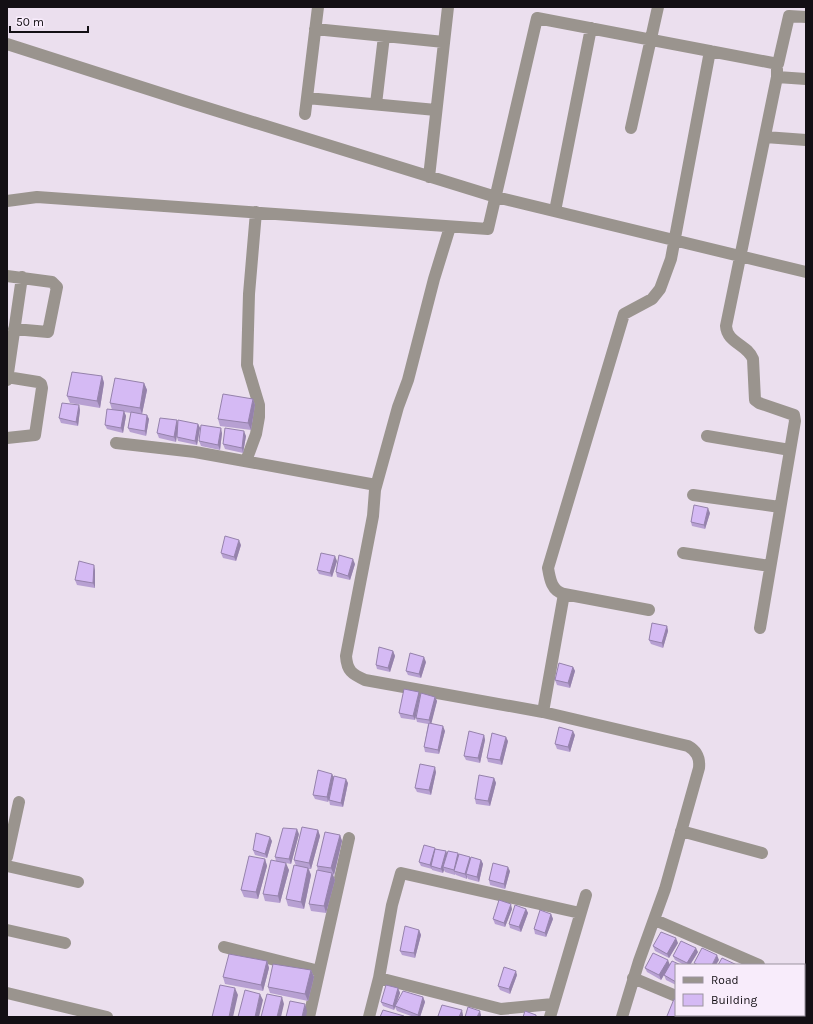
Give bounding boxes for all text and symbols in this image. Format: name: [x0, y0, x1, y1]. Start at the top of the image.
scale bar: [10, 8, 88, 34]
text: 50 m: [16, 15, 44, 29]
legend: [675, 964, 805, 1016]
text: Road: [711, 973, 739, 987]
text: Building: [711, 993, 758, 1007]

